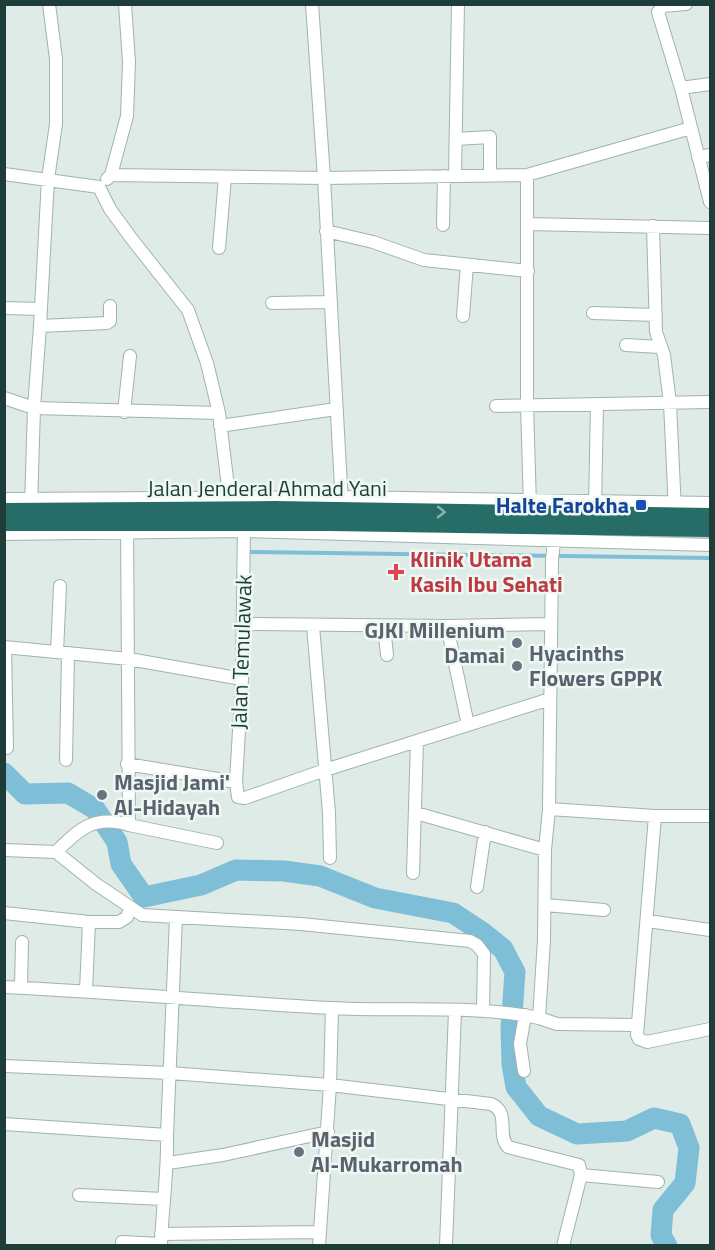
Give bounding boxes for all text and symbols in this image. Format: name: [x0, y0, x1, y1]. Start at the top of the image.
street label: Jalan Jenderal Ahmad Yani: [147, 471, 387, 505]
place label: Halte Farokha: [496, 488, 629, 522]
marker: Halte Farokha: [634, 498, 648, 512]
one-way arrow: [436, 506, 445, 518]
place label: Klinik Utama Kasih Ibu Sehati: [410, 542, 563, 601]
marker: Klinik Utama Kasih Ibu Sehati: [387, 563, 405, 581]
street label: Jalan Temulawak: [221, 573, 261, 730]
place label: GJKI Millenium Damai: [365, 613, 505, 672]
marker: GJKI Millenium Damai: [510, 636, 524, 650]
place label: Hyacinths Flowers GPPK: [529, 636, 662, 695]
marker: Hyacinths Flowers GPPK: [510, 659, 524, 673]
place label: Masjid Jami' Al-Hidayah: [114, 765, 230, 824]
marker: Masjid Jami' Al-Hidayah: [95, 788, 109, 802]
place label: Masjid Al-Mukarromah: [311, 1122, 463, 1181]
marker: Masjid Al-Mukarromah: [292, 1145, 306, 1159]

